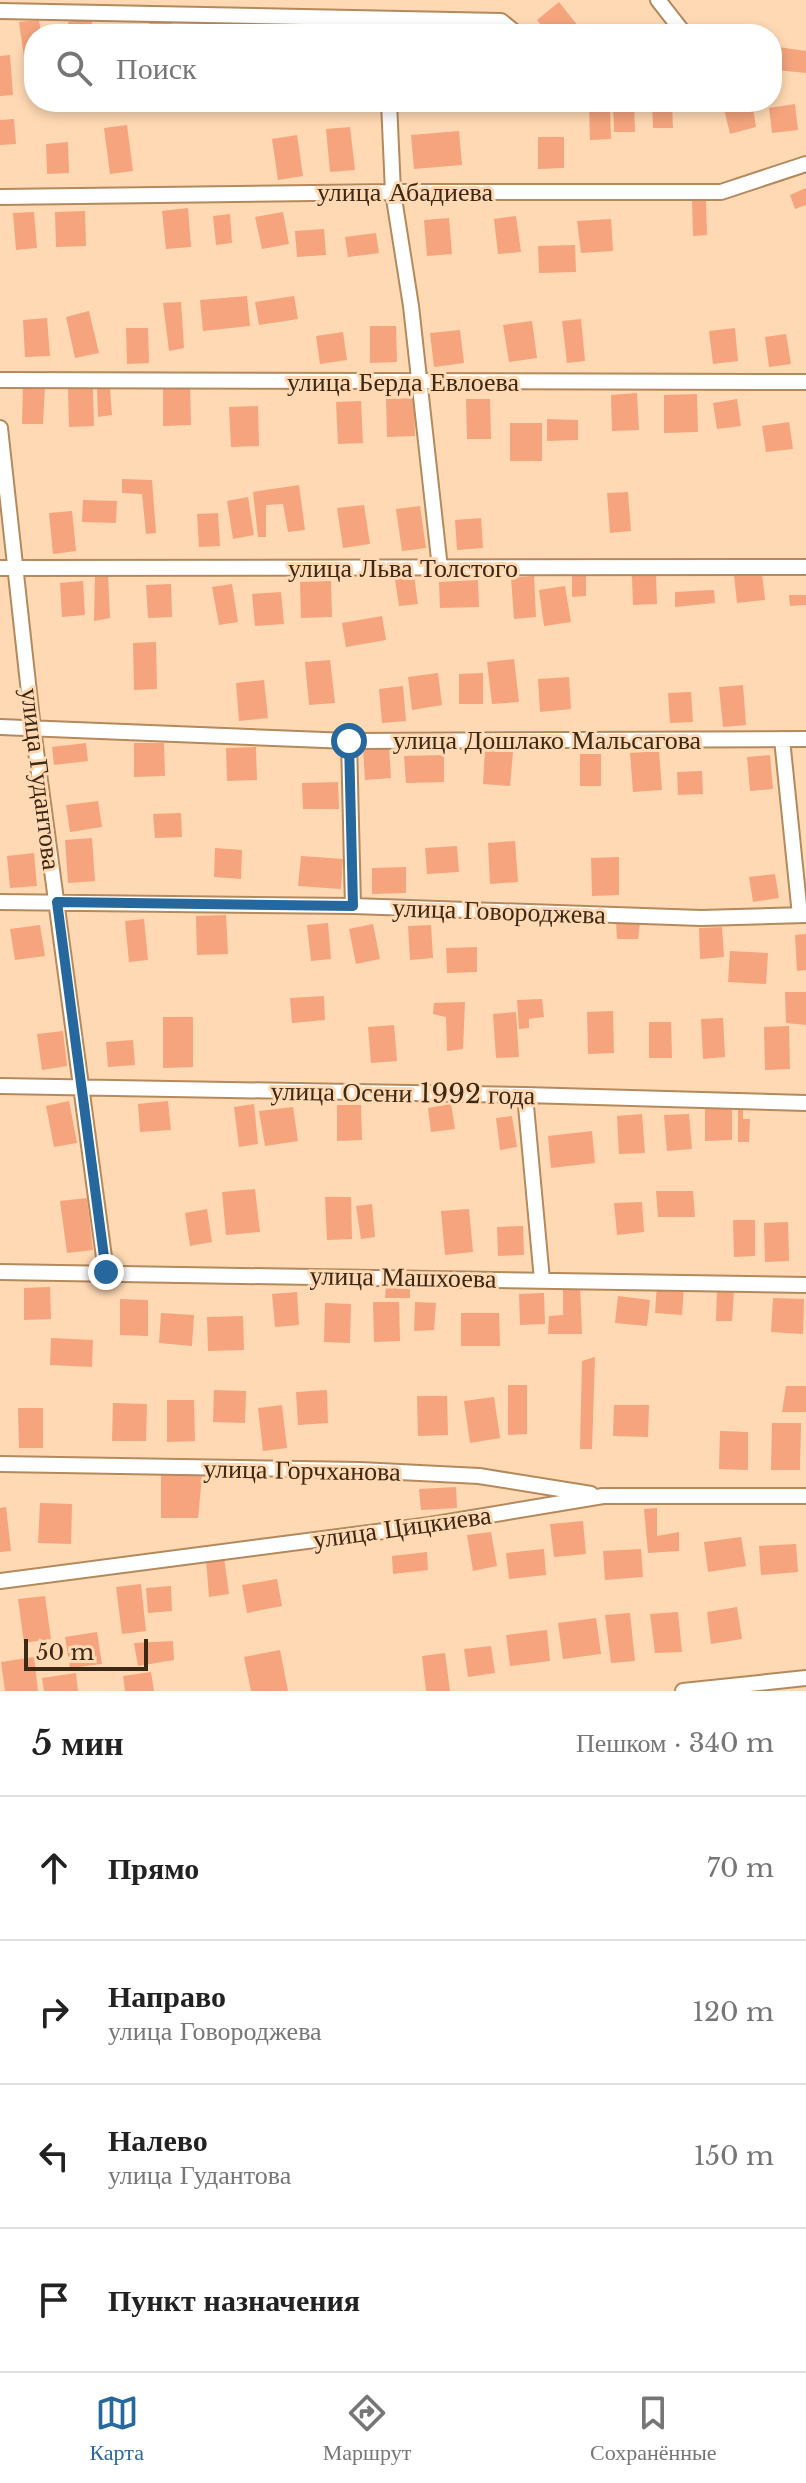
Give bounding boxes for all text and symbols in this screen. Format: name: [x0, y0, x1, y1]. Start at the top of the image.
search box: [24, 24, 782, 112]
icon: search: [52, 46, 96, 90]
text: Поиск: [116, 50, 197, 87]
street label: улица Абадиева: [317, 176, 493, 208]
street label: улица Берда Евлоева: [287, 366, 520, 398]
street label: улица Льва Толстого: [288, 552, 518, 584]
street label: улица Гудантова: [14, 686, 68, 872]
route start: [331, 723, 367, 759]
street label: улица Дошлако Мальсагова: [393, 724, 702, 756]
street label: улица Говороджева: [392, 891, 607, 931]
street label: улица Осени 1992 года: [270, 1075, 536, 1111]
route end: [88, 1254, 124, 1290]
street label: улица Машхоева: [309, 1259, 497, 1295]
street label: улица Горчханова: [203, 1452, 401, 1488]
street label: улица Цицкиева: [311, 1499, 494, 1555]
scale bar: [24, 1635, 148, 1671]
text: 50 m: [36, 1639, 94, 1666]
text: 5 мин: [32, 1722, 124, 1764]
text: Пешком · 340 m: [576, 1727, 774, 1759]
icon: ahead: [32, 1846, 76, 1890]
text: Прямо: [108, 1850, 199, 1887]
text: 70 m: [707, 1852, 774, 1884]
text: Направо: [108, 1978, 226, 2015]
icon: right: [32, 1990, 76, 2034]
text: 120 m: [692, 1996, 774, 2028]
text: улица Говороджева: [108, 2015, 322, 2047]
text: Налево: [108, 2122, 208, 2159]
icon: left: [32, 2134, 76, 2178]
text: 150 m: [694, 2140, 774, 2172]
text: улица Гудантова: [108, 2159, 291, 2191]
icon: arrive: [32, 2278, 76, 2322]
text: Пункт назначения: [108, 2282, 360, 2319]
tab: Карта: [89, 2391, 144, 2466]
tab: Маршрут: [323, 2391, 411, 2466]
tab: Сохранённые: [590, 2391, 717, 2466]

